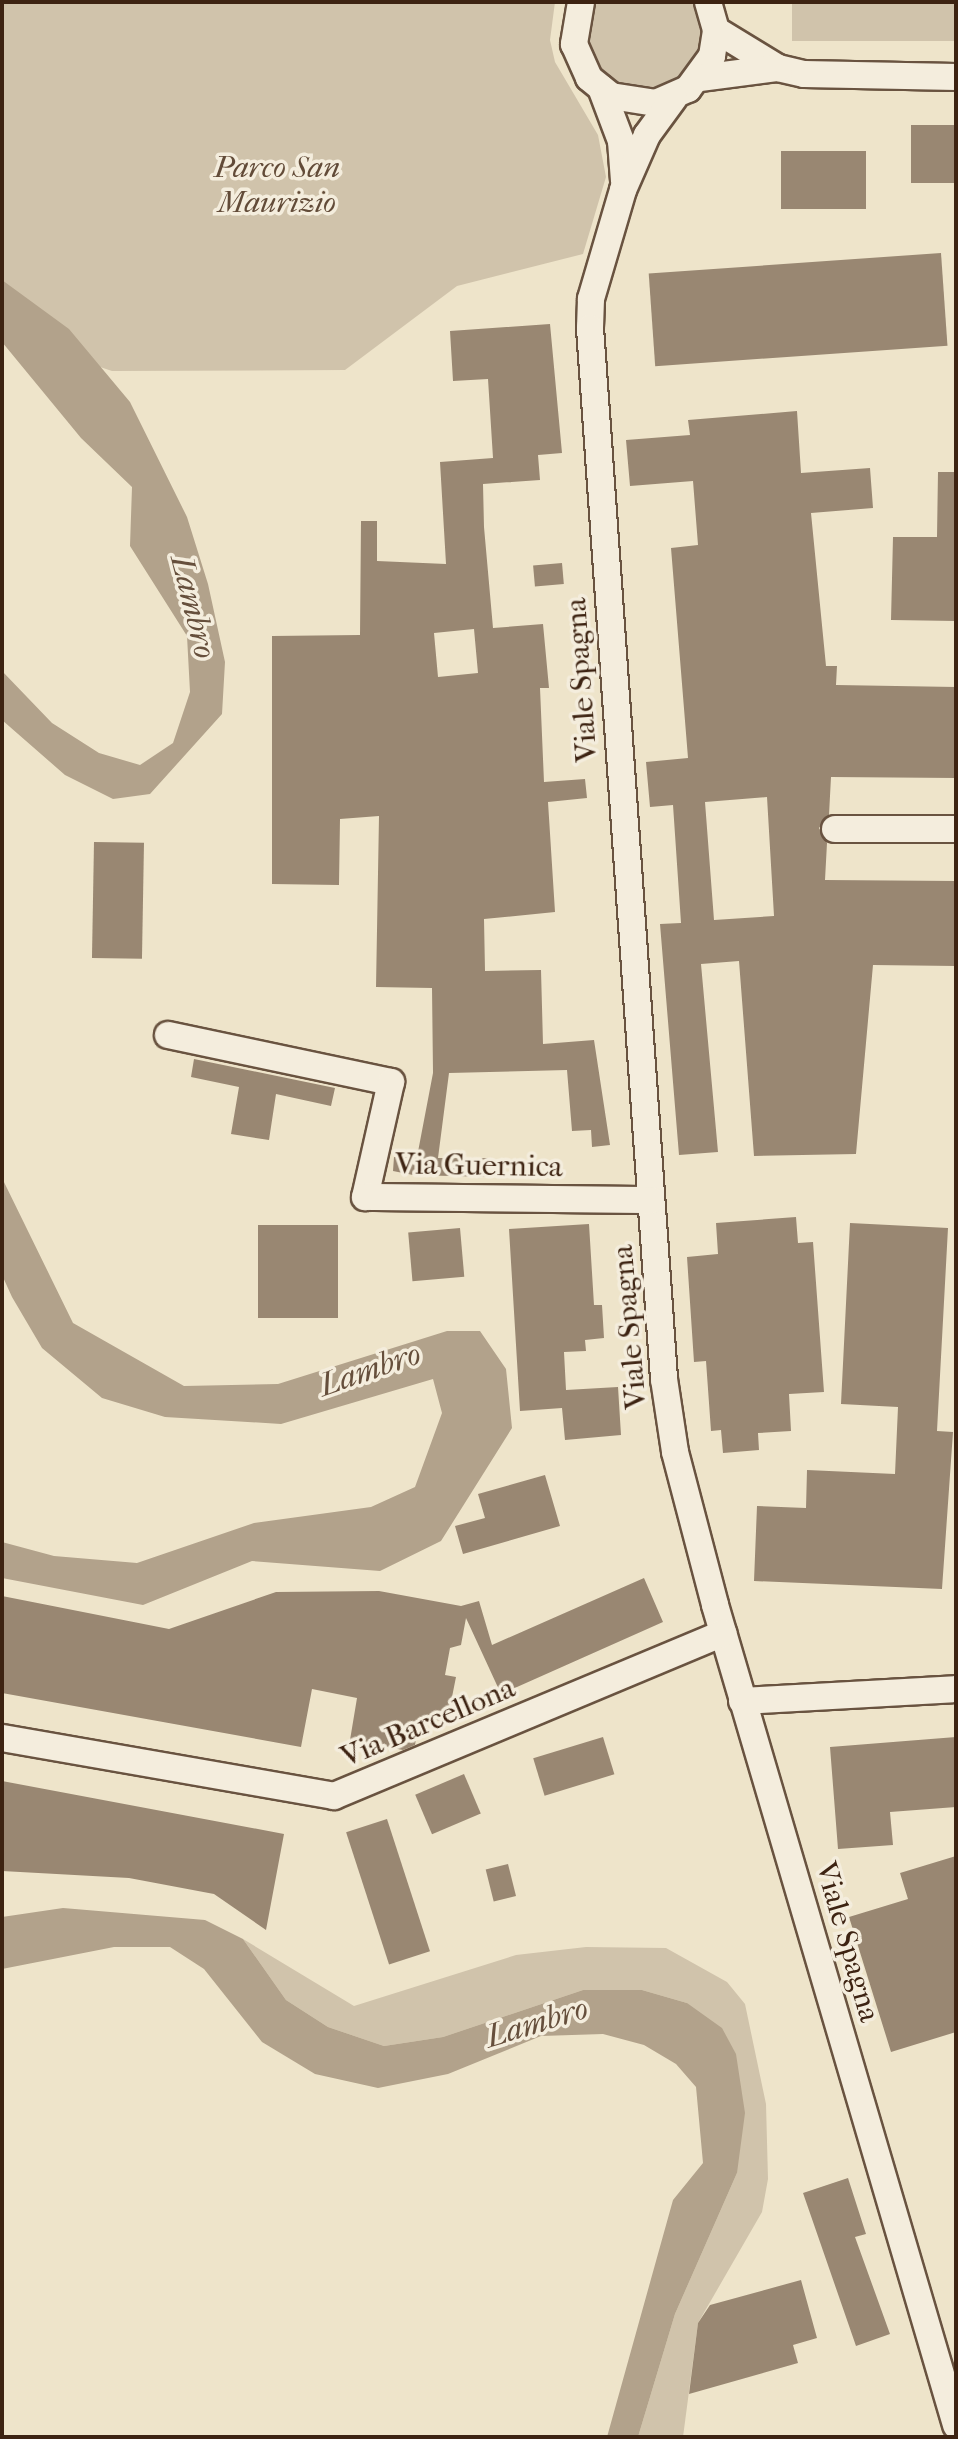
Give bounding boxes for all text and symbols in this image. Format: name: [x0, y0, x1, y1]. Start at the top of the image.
park label: Parco San Maurizio: [214, 150, 340, 220]
water label: Lambro: [162, 551, 224, 663]
street label: Viale Spagna: [558, 597, 606, 763]
street label: Via Guernica: [395, 1147, 563, 1185]
street label: Viale Spagna: [605, 1243, 655, 1411]
water label: Lambro: [314, 1335, 426, 1405]
street label: Via Barcellona: [336, 1670, 520, 1776]
street label: Viale Spagna: [807, 1858, 887, 2026]
water label: Lambro: [481, 1989, 593, 2057]

